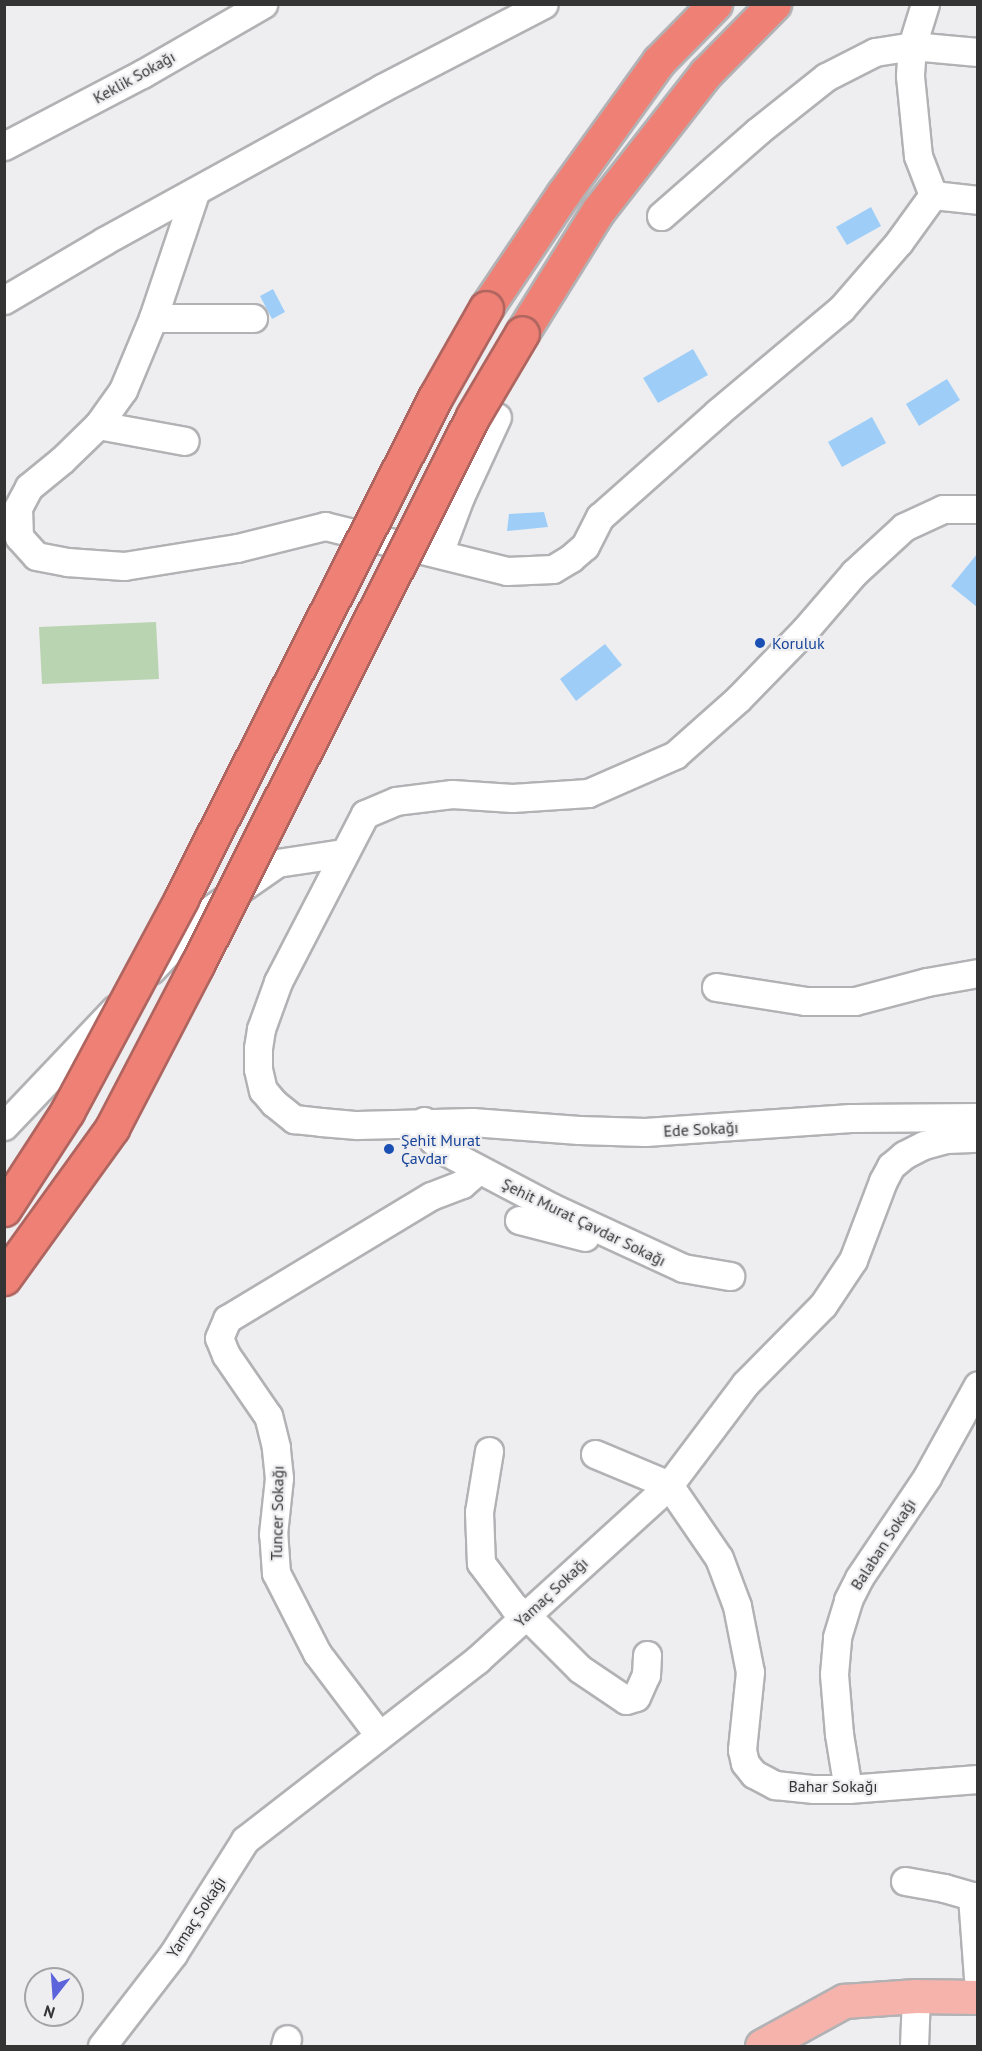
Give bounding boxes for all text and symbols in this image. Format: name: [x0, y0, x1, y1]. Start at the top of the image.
street label: Keklik Sokağı: [89, 46, 179, 108]
place label: Koruluk: [772, 633, 825, 653]
marker: Koruluk: [753, 636, 767, 650]
street label: Ede Sokağı: [663, 1117, 739, 1141]
place label: Şehit Murat Çavdar: [401, 1130, 480, 1168]
marker: Şehit Murat Çavdar: [382, 1142, 396, 1156]
street label: Şehit Murat Çavdar Sokağı: [499, 1174, 669, 1270]
street label: Tuncer Sokağı: [267, 1465, 287, 1561]
street label: Balaban Sokağı: [846, 1495, 920, 1593]
street label: Yamaç Sokağı: [510, 1553, 592, 1631]
street label: Bahar Sokağı: [788, 1776, 878, 1796]
street label: Yamaç Sokağı: [162, 1872, 230, 1962]
north arrow: [24, 1967, 84, 2027]
text: N: [41, 2001, 57, 2023]

